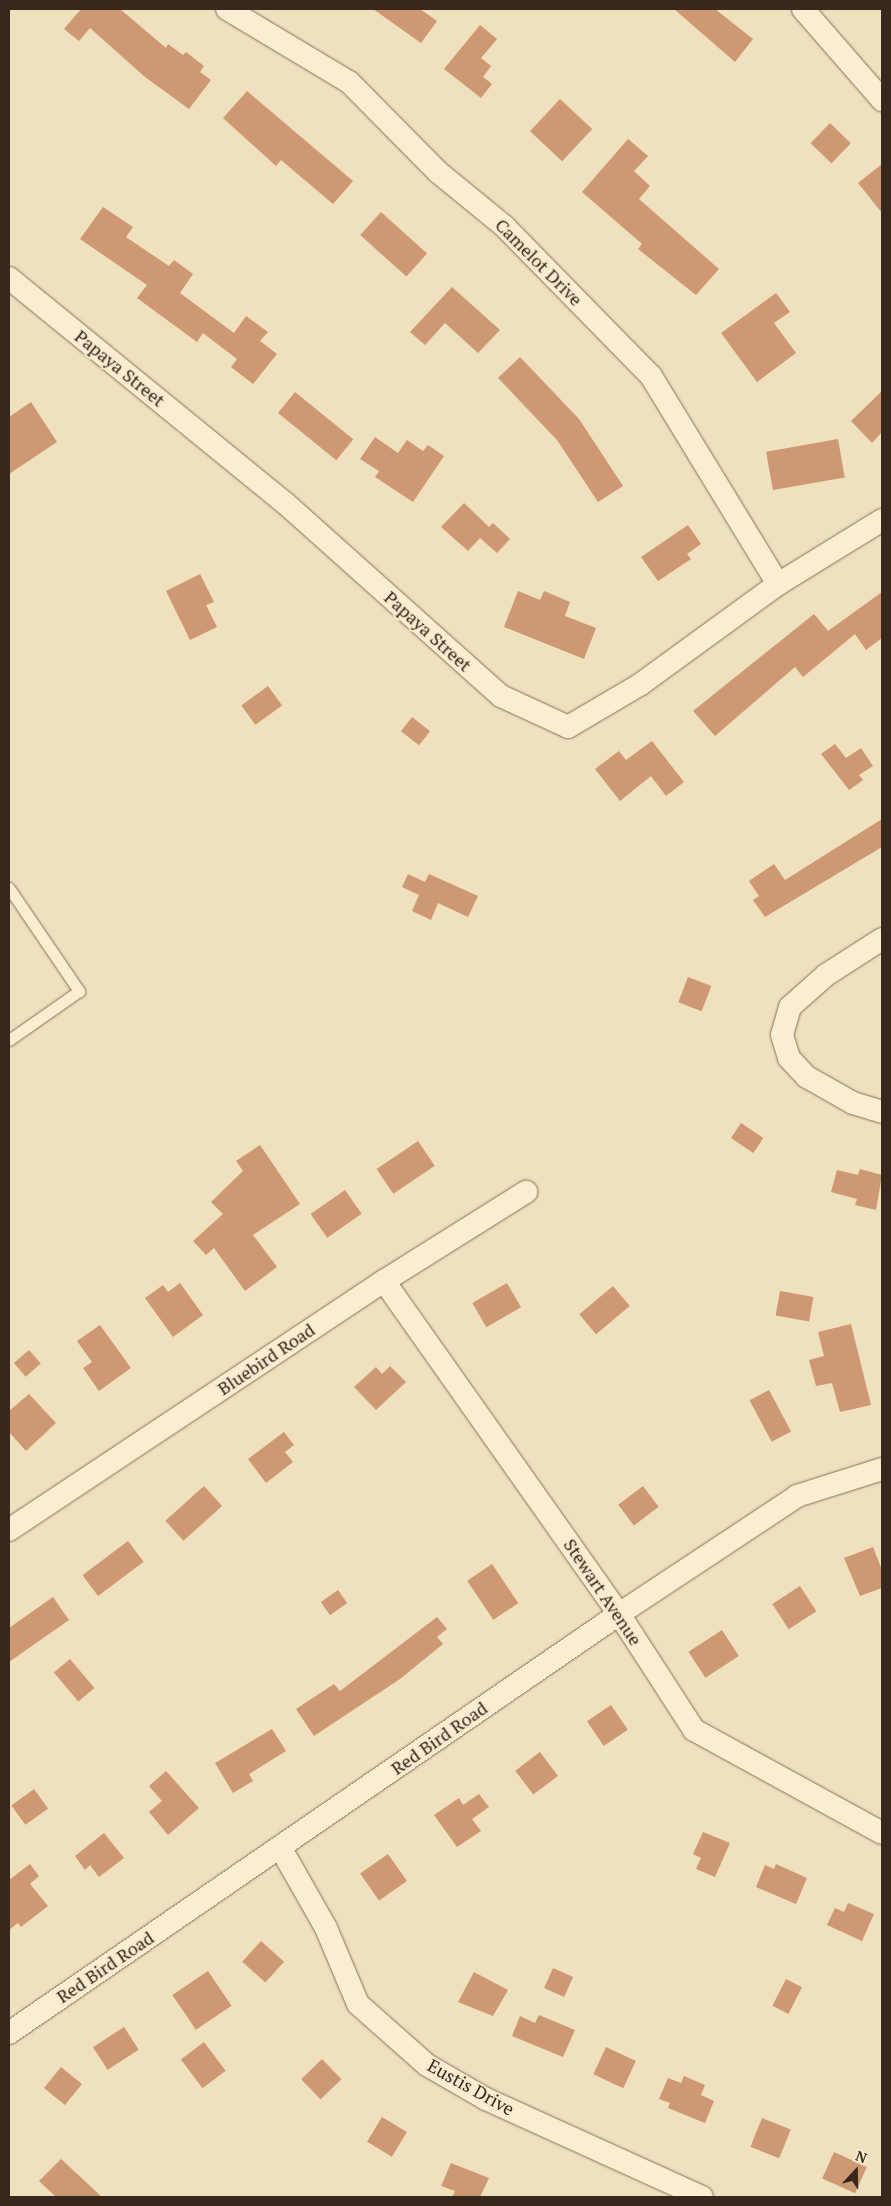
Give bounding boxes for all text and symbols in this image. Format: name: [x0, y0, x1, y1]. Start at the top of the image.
street label: Camelot Drive: [491, 214, 587, 310]
street label: Papaya Street: [71, 325, 169, 411]
street label: Papaya Street: [380, 586, 476, 676]
street label: Bluebird Road: [213, 1319, 319, 1399]
street label: Stewart Avenue: [559, 1534, 647, 1650]
street label: Red Bird Road: [387, 1697, 491, 1779]
street label: Red Bird Road: [52, 1927, 158, 2007]
street label: Eustis Drive: [424, 2054, 518, 2120]
north arrow: [831, 2146, 881, 2196]
text: N: [853, 2146, 870, 2167]

